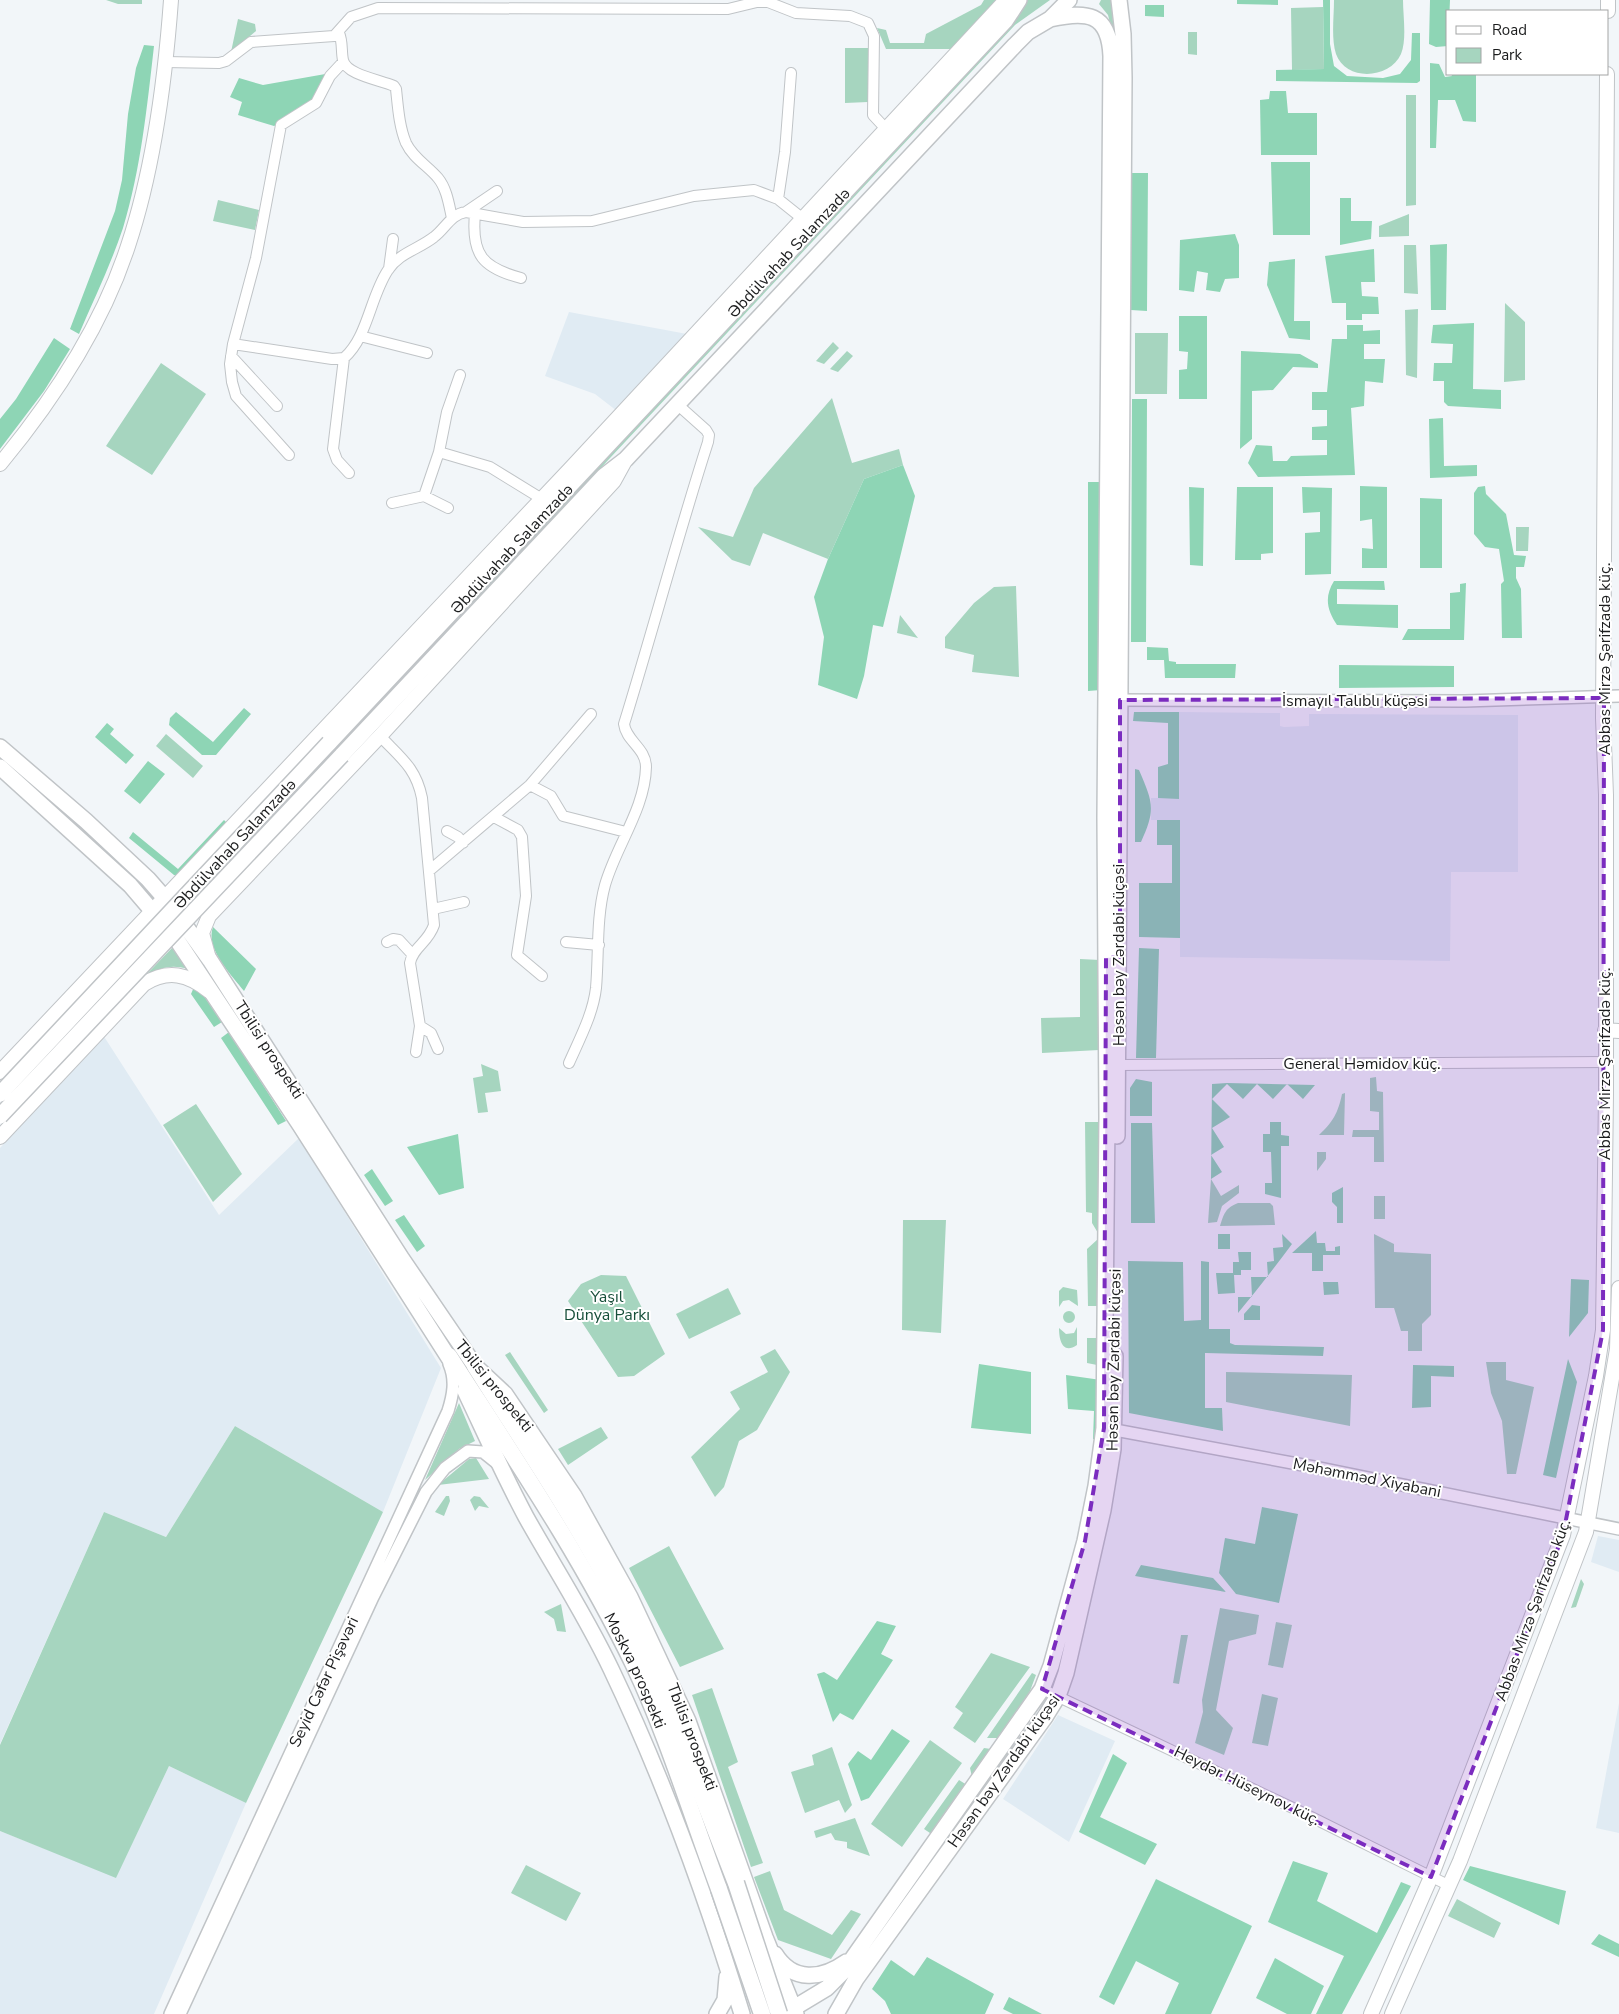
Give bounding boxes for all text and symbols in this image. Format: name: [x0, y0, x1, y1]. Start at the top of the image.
legend: [1446, 10, 1609, 75]
text: Road: [1492, 20, 1527, 40]
text: Park: [1492, 45, 1522, 65]
street label: Əbdülvahab Salamzadə: [723, 183, 855, 323]
street label: Əbdülvahab Salamzadə: [446, 479, 578, 619]
street label: Abbas Mirzə Şərifzadə küç.: [1594, 563, 1616, 755]
street label: İsmayıl Talıblı küçəsi: [1282, 690, 1428, 712]
street label: Əbdülvahab Salamzadə: [169, 774, 301, 914]
street label: Həsən bəy Zərdabi küçəsi: [1108, 864, 1130, 1046]
street label: Abbas Mirzə Şərifzadə küç.: [1594, 968, 1616, 1160]
street label: Tbilisi prospekti: [229, 997, 309, 1103]
street label: General Həmidov küç.: [1283, 1053, 1441, 1075]
street label: Həsən bəy Zərdabi küçəsi: [1101, 1269, 1127, 1451]
park label: Yaşıl Dünya Parkı: [564, 1286, 650, 1326]
street label: Tbilisi prospekti: [450, 1335, 538, 1437]
street label: Məhəmməd Xiyabani: [1291, 1453, 1443, 1503]
street label: Abbas Mirzə Şərifzadə küç.: [1490, 1516, 1576, 1704]
street label: Moskva prospekti: [598, 1609, 671, 1732]
street label: Seyid Cəfər Pişəvəri: [284, 1613, 364, 1751]
street label: Tbilisi prospekti: [661, 1680, 723, 1794]
street label: Həsən bəy Zərdabi küçəsi: [943, 1690, 1065, 1852]
street label: Heydər Hüseynov küç.: [1170, 1741, 1324, 1831]

